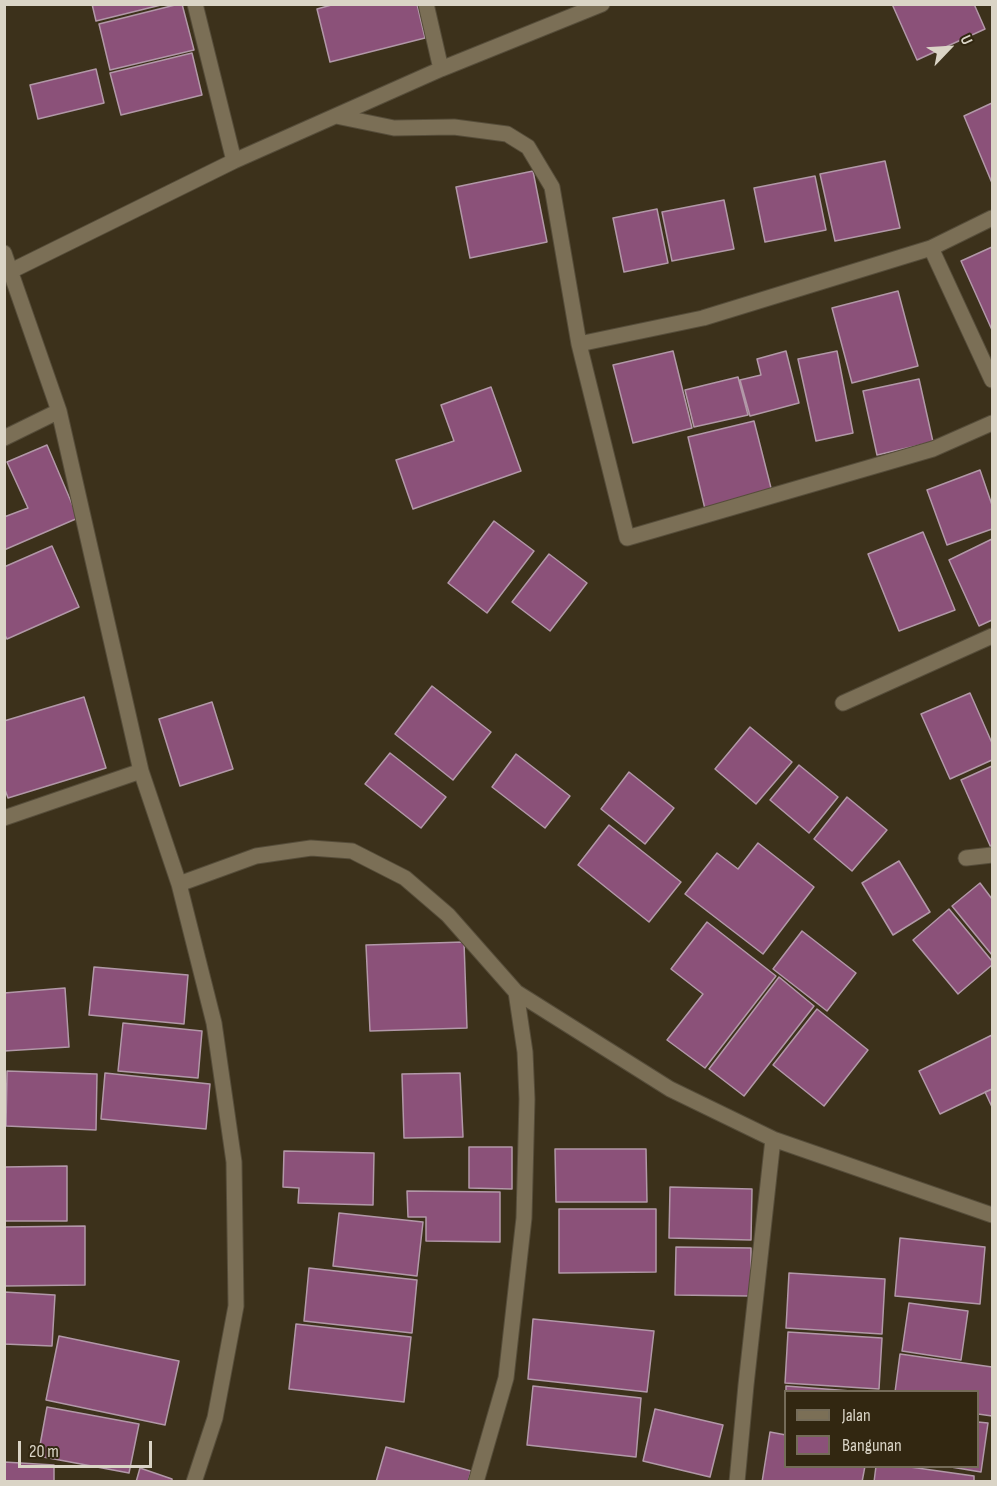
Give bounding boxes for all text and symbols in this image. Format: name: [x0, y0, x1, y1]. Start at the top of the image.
north arrow: [919, 18, 979, 78]
text: U: [955, 32, 976, 48]
legend: [784, 1390, 979, 1468]
text: Jalan: [842, 1405, 871, 1426]
scale bar: [21, 1429, 154, 1467]
text: Bangunan: [842, 1435, 902, 1456]
text: 20 m: [29, 1441, 59, 1462]

